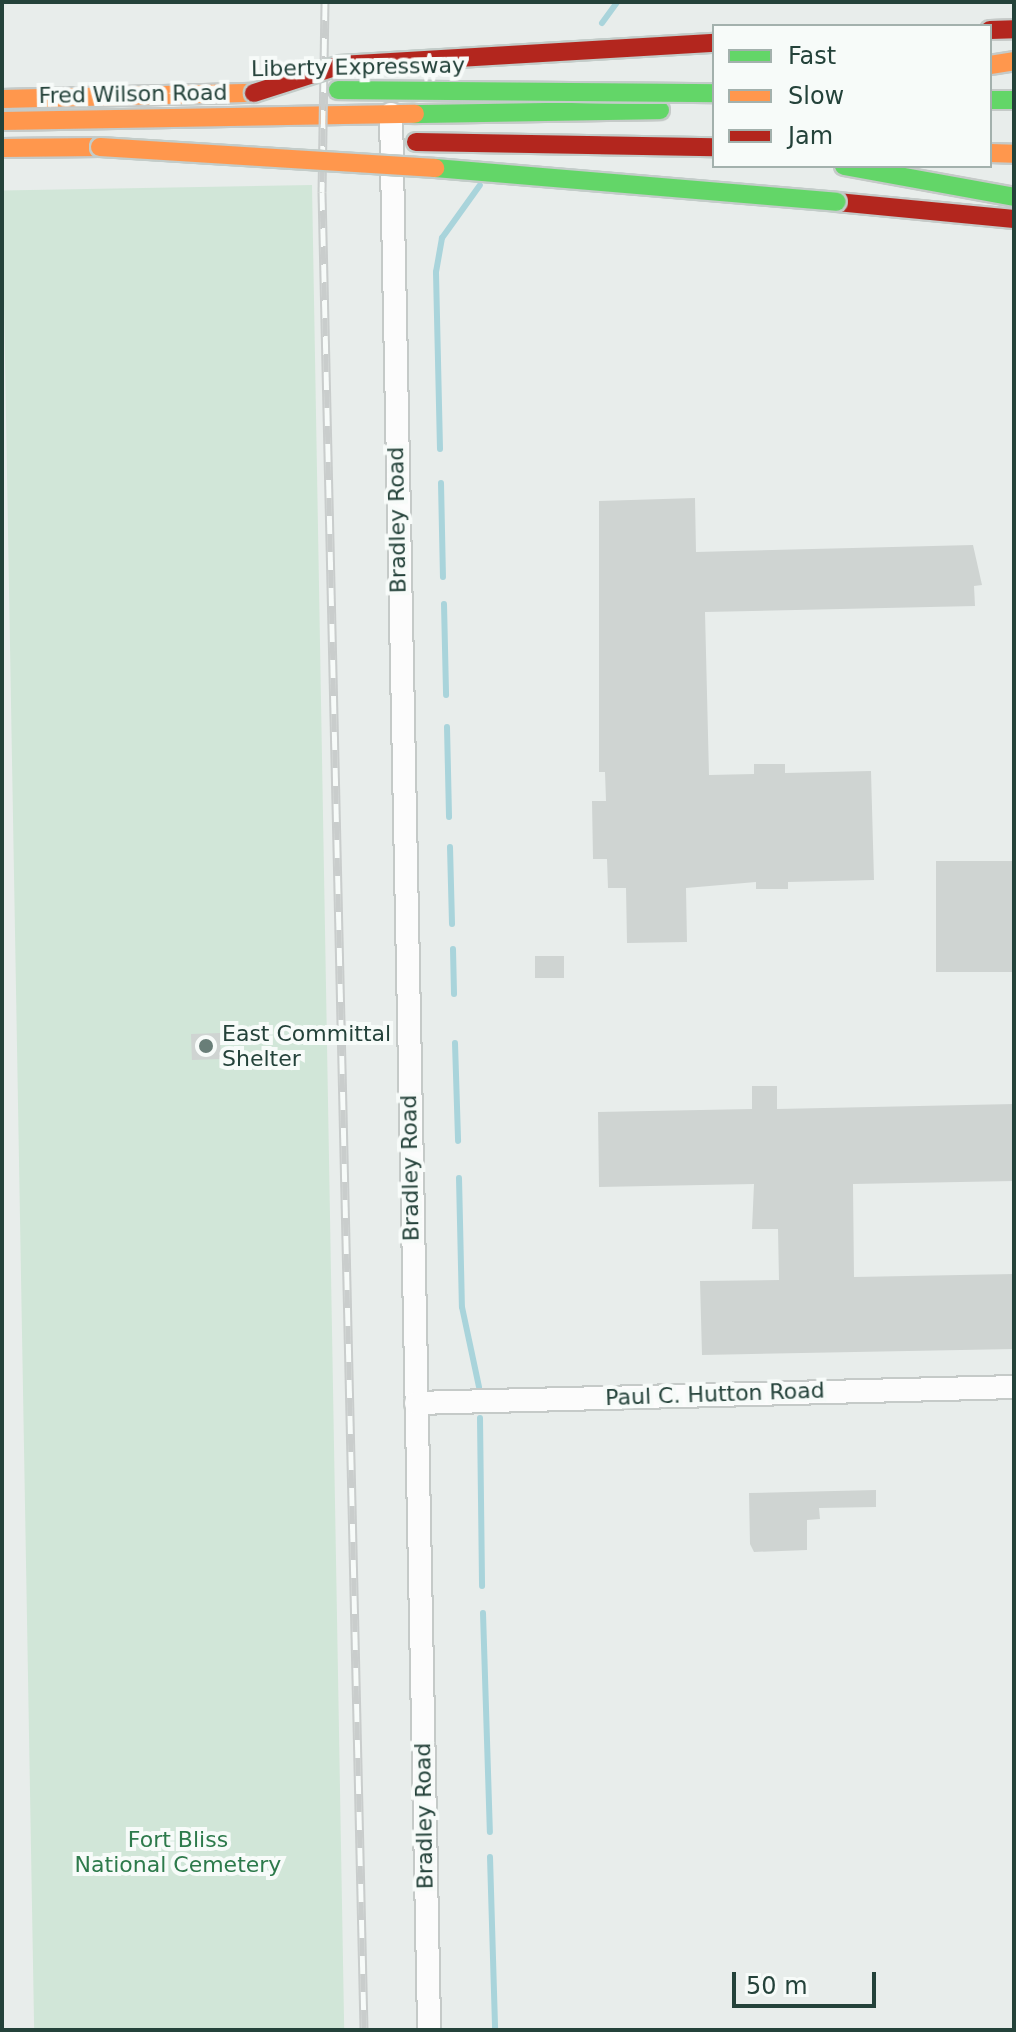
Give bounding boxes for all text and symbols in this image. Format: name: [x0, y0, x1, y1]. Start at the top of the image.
legend: [712, 24, 992, 168]
text: Fast: [788, 42, 836, 70]
street label: Liberty Expressway: [251, 52, 465, 82]
street label: Fred Wilson Road: [38, 79, 228, 109]
text: Slow: [788, 82, 844, 110]
text: Jam: [788, 122, 833, 150]
street label: Bradley Road: [383, 447, 411, 593]
place label: East Committal Shelter: [222, 1020, 391, 1072]
marker: East Committal Shelter: [197, 1037, 215, 1055]
street label: Bradley Road: [396, 1095, 424, 1241]
street label: Paul C. Hutton Road: [605, 1377, 825, 1411]
street label: Bradley Road: [410, 1743, 438, 1889]
park label: Fort Bliss National Cemetery: [75, 1826, 281, 1878]
scale bar: [736, 1956, 880, 2006]
text: 50 m: [746, 1972, 808, 2000]

